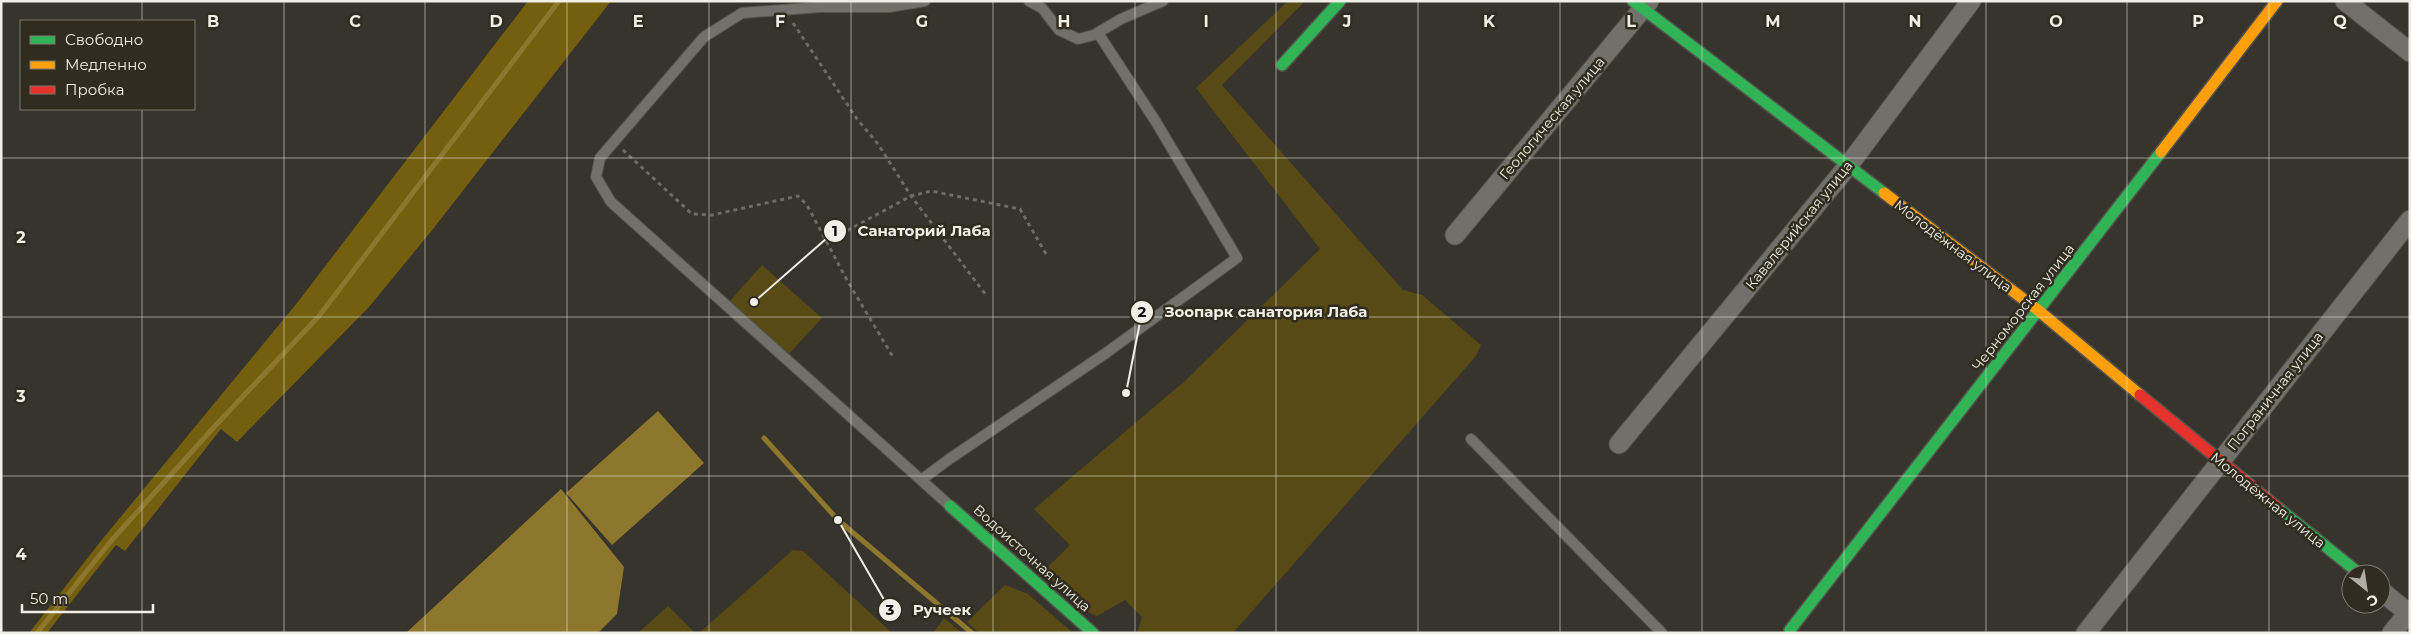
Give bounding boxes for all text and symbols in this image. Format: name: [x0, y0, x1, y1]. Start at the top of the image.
text: B: [207, 12, 219, 31]
text: C: [349, 12, 361, 31]
text: D: [489, 12, 503, 31]
text: E: [633, 12, 643, 31]
text: F: [775, 12, 785, 31]
text: G: [916, 12, 928, 31]
text: H: [1058, 12, 1070, 31]
text: I: [1203, 12, 1209, 31]
text: J: [1342, 12, 1351, 31]
text: K: [1483, 12, 1496, 31]
text: L: [1626, 12, 1636, 31]
text: M: [1765, 12, 1781, 31]
text: N: [1909, 12, 1921, 31]
text: O: [2049, 12, 2063, 31]
text: P: [2192, 12, 2204, 31]
text: Q: [2333, 12, 2347, 31]
legend: [20, 20, 195, 110]
text: Свободно: [65, 30, 143, 49]
street label: Геологическая улица: [1495, 53, 1609, 183]
text: Медленно: [65, 55, 147, 74]
text: Пробка: [65, 80, 124, 99]
street label: Кавалерийская улица: [1741, 157, 1857, 293]
street label: Молодёжная улица: [1891, 196, 2015, 296]
callout: Санаторий Лаба: [822, 216, 1000, 246]
text: 1: [832, 221, 838, 240]
text: Санаторий Лаба: [858, 221, 990, 240]
text: 2: [16, 228, 26, 247]
street label: Черноморская улица: [1968, 240, 2078, 374]
callout: Зоопарк санатория Лаба: [1129, 297, 1377, 327]
text: 2: [1138, 302, 1147, 321]
text: Зоопарк санатория Лаба: [1164, 302, 1367, 321]
street label: Пограничная улица: [2223, 328, 2327, 454]
text: 3: [15, 387, 26, 406]
street label: Молодёжная улица: [2207, 448, 2329, 552]
street label: Водоисточная улица: [970, 501, 1094, 615]
text: 4: [15, 545, 27, 564]
north arrow: [2341, 564, 2391, 614]
scale bar: [22, 582, 154, 614]
text: 50 m: [30, 589, 68, 608]
text: С: [2364, 590, 2381, 611]
callout: Ручеек: [878, 595, 981, 625]
text: 3: [885, 600, 895, 619]
text: Ручеек: [913, 600, 972, 619]

